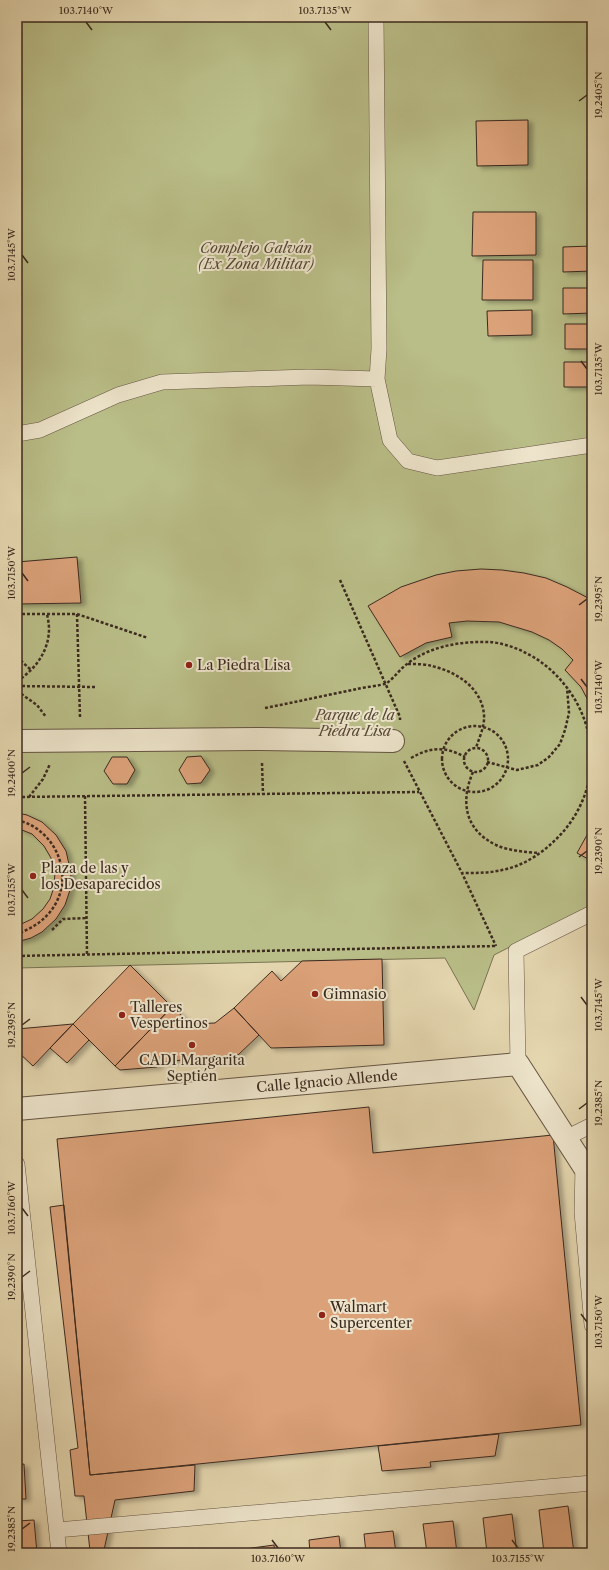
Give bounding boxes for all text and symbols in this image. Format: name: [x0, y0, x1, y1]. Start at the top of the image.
text: 103.7140°W: [59, 4, 114, 17]
text: 103.7135°W: [299, 4, 352, 17]
text: 19.2405°N: [592, 71, 605, 119]
text: 103.7145°W: [5, 227, 18, 282]
park label: Complejo Galván (Ex Zona Militar): [198, 239, 314, 273]
text: 103.7135°W: [592, 342, 605, 395]
text: 103.7150°W: [5, 545, 18, 600]
text: 19.2395°N: [592, 576, 605, 622]
place label: La Piedra Lisa: [197, 656, 291, 674]
text: 103.7140°W: [592, 659, 605, 714]
marker: La Piedra Lisa: [184, 660, 194, 670]
park label: Parque de la Piedra Lisa: [314, 706, 396, 740]
text: 19.2400°N: [5, 749, 18, 797]
text: 19.2390°N: [592, 827, 605, 875]
place label: Plaza de las y los Desaparecidos: [41, 859, 161, 893]
text: 103.7155°W: [5, 863, 18, 916]
marker: Plaza de las y los Desaparecidos: [28, 871, 38, 881]
text: 103.7145°W: [592, 977, 605, 1032]
place label: Gimnasio: [323, 985, 387, 1003]
marker: Gimnasio: [310, 989, 320, 999]
place label: Talleres Vespertinos: [129, 998, 208, 1032]
text: 19.2395°N: [5, 1002, 18, 1048]
marker: Talleres Vespertinos: [117, 1010, 127, 1020]
marker: CADI Margarita Septién: [187, 1040, 197, 1050]
place label: CADI Margarita Septién: [139, 1051, 246, 1085]
street label: Calle Ignacio Allende: [256, 1066, 399, 1096]
text: 19.2385°N: [592, 1080, 605, 1126]
text: 103.7160°W: [5, 1180, 18, 1235]
text: 19.2390°N: [5, 1253, 18, 1301]
text: 103.7150°W: [592, 1294, 605, 1349]
place label: Walmart Supercenter: [329, 1298, 412, 1332]
marker: Walmart Supercenter: [317, 1310, 327, 1320]
text: 19.2385°N: [5, 1506, 18, 1552]
text: 103.7160°W: [251, 1552, 306, 1565]
text: 103.7155°W: [492, 1552, 545, 1565]

